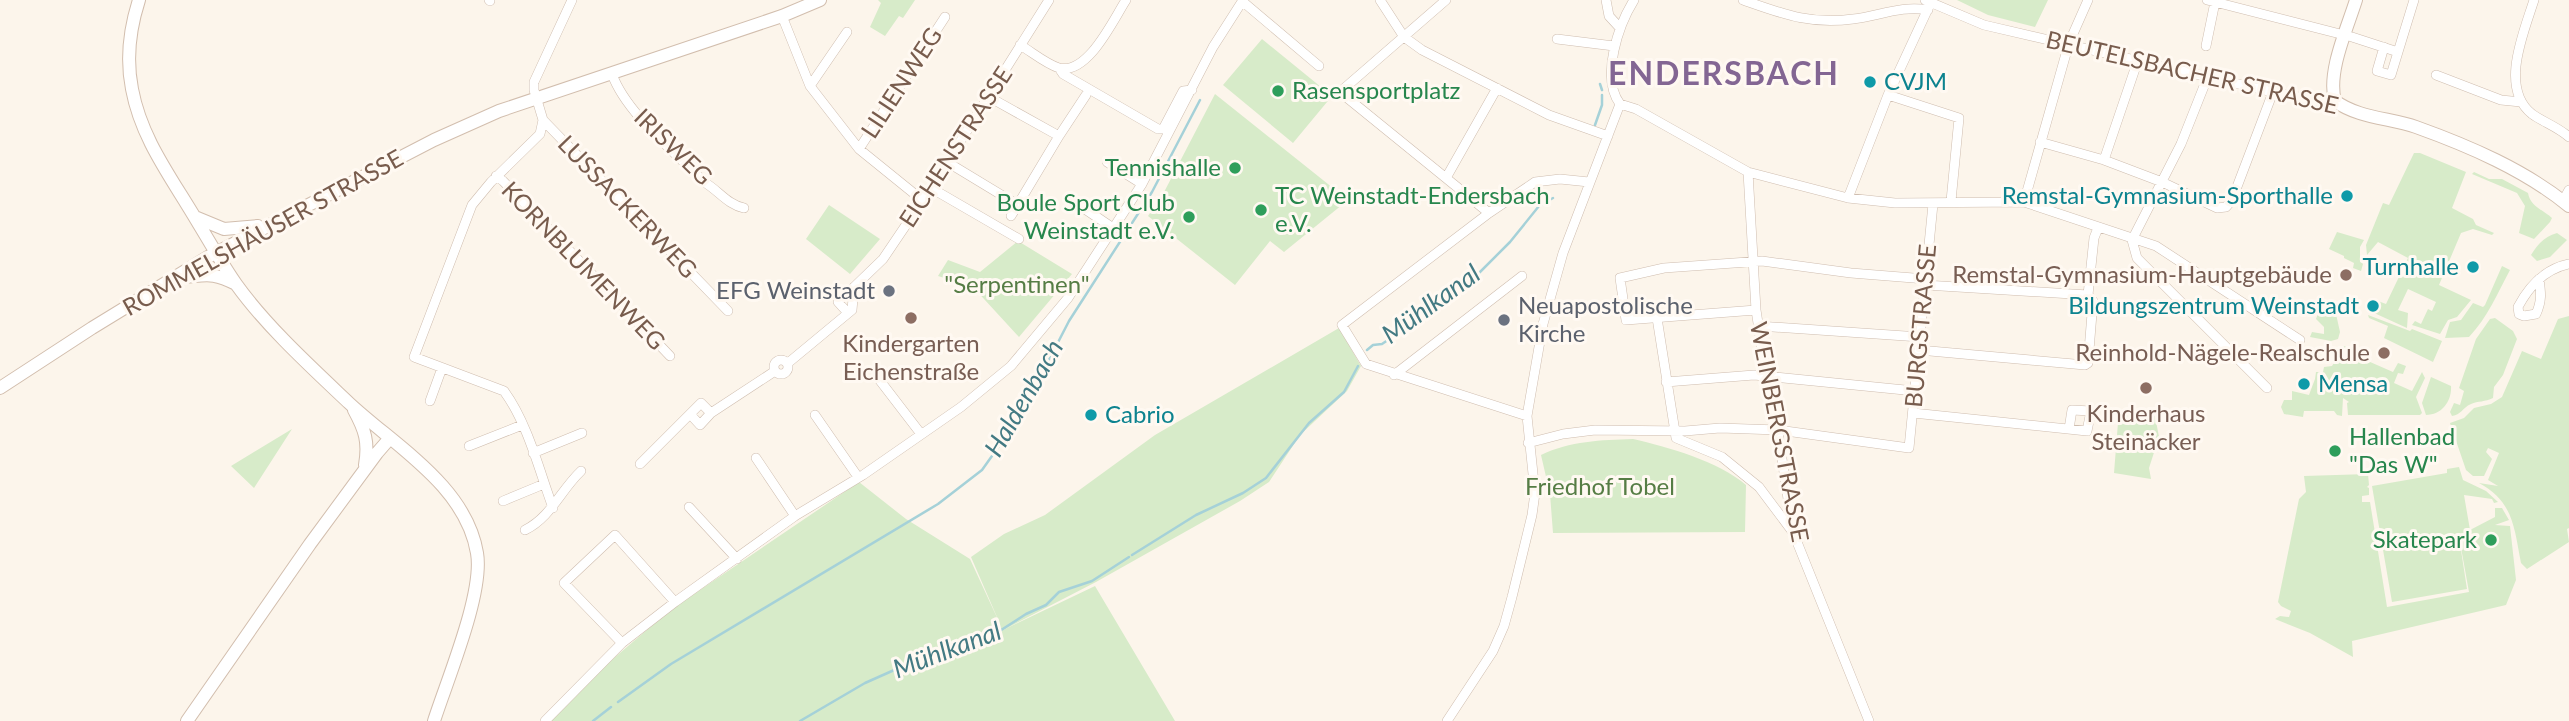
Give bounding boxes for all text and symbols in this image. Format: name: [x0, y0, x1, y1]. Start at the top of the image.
street label: LILIENWEG: [854, 21, 947, 143]
street label: BEUTELSBACHER STRASSE: [2043, 24, 2341, 119]
district label: ENDERSBACH: [1608, 53, 1840, 92]
street label: EICHENSTRASSE: [892, 60, 1017, 232]
place label: CVJM: [1884, 66, 1947, 95]
marker: CVJM: [1862, 74, 1878, 90]
place label: Rasensportplatz: [1292, 75, 1461, 104]
marker: Rasensportplatz: [1270, 83, 1286, 99]
street label: IRISWEG: [629, 102, 719, 190]
street label: LUSSACKERWEG: [553, 129, 704, 283]
street label: ROMMELSHÄUSER STRASSE: [117, 142, 408, 321]
place label: Tennishalle: [1105, 152, 1221, 181]
marker: Tennishalle: [1227, 160, 1243, 176]
street label: KORNBLUMENWEG: [496, 175, 672, 355]
place label: TC Weinstadt-Endersbach e.V.: [1275, 180, 1550, 237]
place label: Remstal-Gymnasium-Sporthalle: [2002, 180, 2333, 209]
place label: Boule Sport Club Weinstadt e.V.: [996, 187, 1175, 244]
marker: Remstal-Gymnasium-Sporthalle: [2339, 188, 2355, 204]
marker: TC Weinstadt-Endersbach e.V.: [1253, 202, 1269, 218]
marker: Boule Sport Club Weinstadt e.V.: [1181, 209, 1197, 225]
street label: BURGSTRASSE: [1898, 243, 1941, 409]
place label: Turnhalle: [2363, 251, 2459, 280]
water label: Mühlkanal: [1375, 257, 1486, 350]
place label: Remstal-Gymnasium-Hauptgebäude: [1952, 259, 2332, 288]
marker: Turnhalle: [2465, 259, 2481, 275]
marker: Remstal-Gymnasium-Hauptgebäude: [2338, 267, 2354, 283]
park label: "Serpentinen": [944, 269, 1090, 298]
place label: EFG Weinstadt: [716, 275, 875, 304]
marker: EFG Weinstadt: [881, 283, 897, 299]
place label: Neuapostolische Kirche: [1518, 290, 1693, 347]
place label: Bildungszentrum Weinstadt: [2068, 290, 2359, 319]
marker: Bildungszentrum Weinstadt: [2365, 298, 2381, 314]
marker: Kindergarten Eichenstraße: [903, 310, 919, 326]
marker: Neuapostolische Kirche: [1496, 312, 1512, 328]
street label: WEINBERGSTRASSE: [1745, 319, 1816, 544]
place label: Kindergarten Eichenstraße: [842, 328, 980, 385]
water label: Haldenbach: [977, 333, 1069, 462]
place label: Reinhold-Nägele-Realschule: [2075, 337, 2370, 366]
marker: Reinhold-Nägele-Realschule: [2376, 345, 2392, 361]
place label: Mensa: [2318, 368, 2388, 397]
marker: Mensa: [2296, 376, 2312, 392]
marker: Kinderhaus Steinäcker: [2138, 380, 2154, 396]
place label: Kinderhaus Steinäcker: [2087, 398, 2206, 455]
place label: Cabrio: [1105, 399, 1175, 428]
marker: Cabrio: [1083, 407, 1099, 423]
place label: Hallenbad "Das W": [2349, 421, 2455, 478]
marker: Hallenbad "Das W": [2327, 443, 2343, 459]
park label: Friedhof Tobel: [1525, 471, 1675, 500]
place label: Skatepark: [2373, 524, 2478, 553]
marker: Skatepark: [2483, 532, 2499, 548]
water label: Mühlkanal: [888, 614, 1006, 684]

